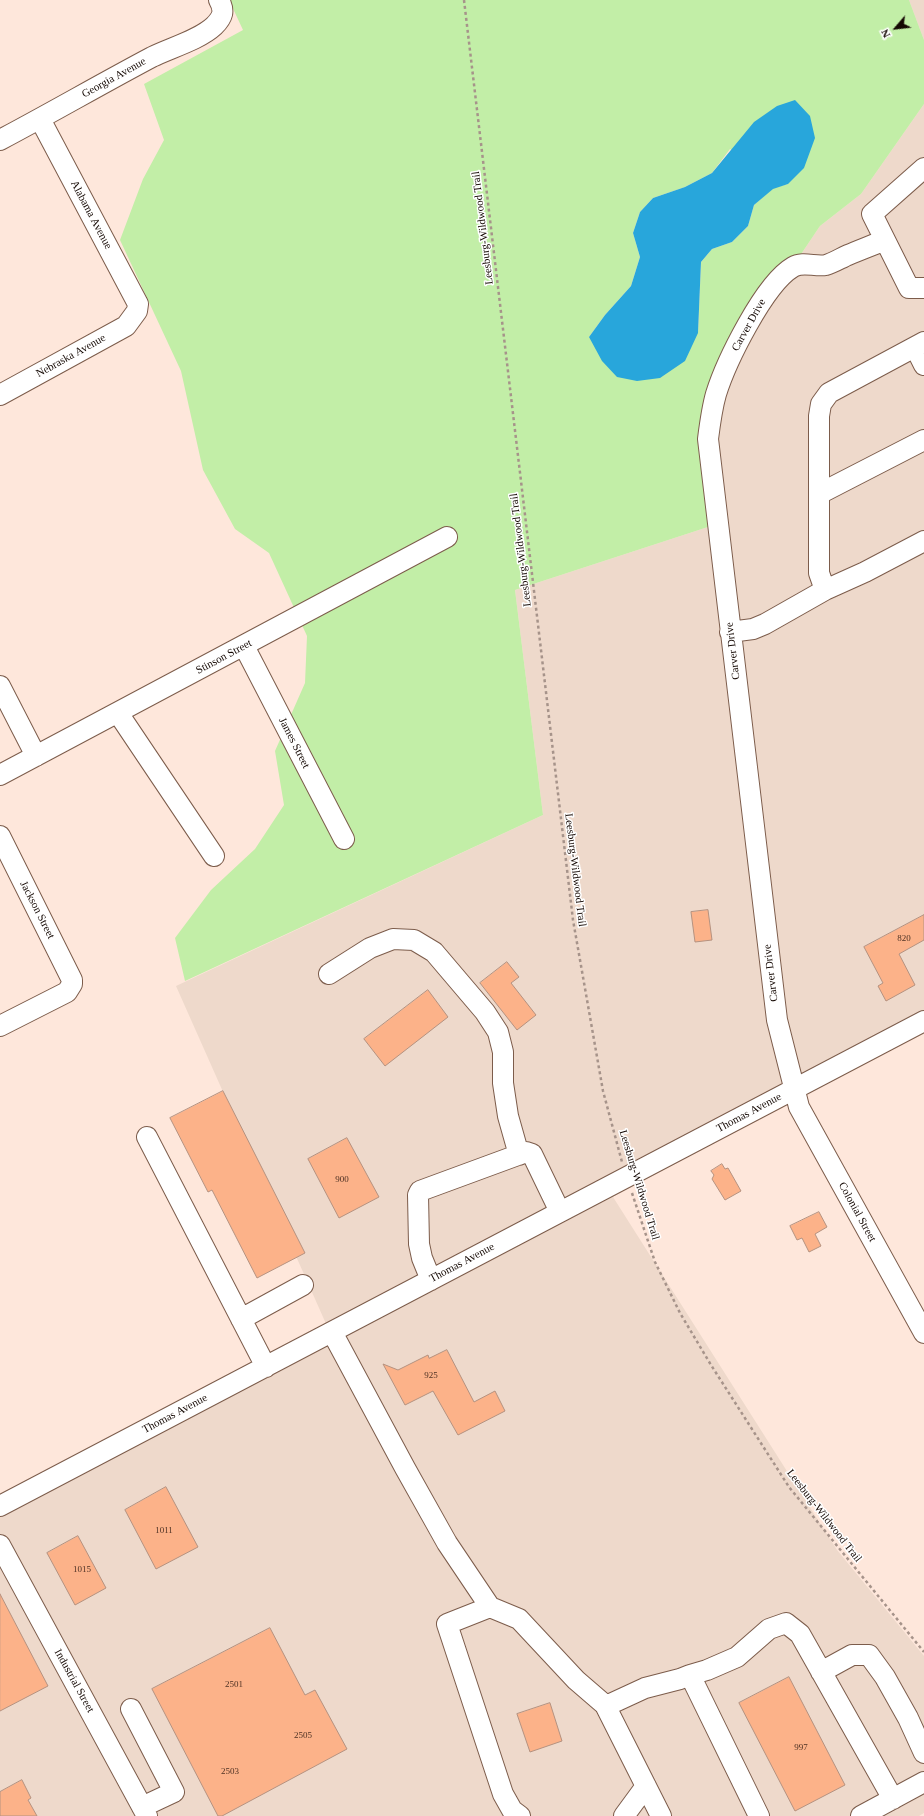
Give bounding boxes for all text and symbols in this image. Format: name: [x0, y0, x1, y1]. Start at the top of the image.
north arrow: [876, 8, 916, 48]
text: N: [878, 27, 893, 40]
street label: Georgia Avenue: [80, 55, 148, 101]
street label: Leesburg-Wildwood Trail: [469, 171, 497, 285]
street label: Alabama Avenue: [67, 178, 115, 252]
street label: Carver Drive: [729, 297, 769, 353]
street label: Nebraska Avenue: [34, 331, 108, 381]
street label: Leesburg-Wildwood Trail: [507, 493, 535, 607]
street label: Carver Drive: [723, 622, 743, 680]
street label: Stinson Street: [194, 637, 254, 677]
street label: James Street: [276, 715, 312, 771]
street label: Leesburg-Wildwood Trail: [561, 813, 589, 927]
street label: Jackson Street: [17, 879, 57, 941]
house number: 820: [897, 934, 911, 944]
street label: Carver Drive: [761, 944, 781, 1002]
street label: Thomas Avenue: [714, 1090, 784, 1136]
street label: Leesburg-Wildwood Trail: [616, 1128, 662, 1242]
house number: 900: [335, 1175, 349, 1185]
street label: Colonial Street: [835, 1180, 879, 1244]
street label: Thomas Avenue: [427, 1240, 497, 1286]
house number: 925: [424, 1371, 438, 1381]
street label: Thomas Avenue: [140, 1391, 210, 1437]
street label: Leesburg-Wildwood Trail: [784, 1467, 864, 1565]
house number: 1011: [155, 1526, 173, 1536]
house number: 1015: [73, 1565, 91, 1575]
street label: Industrial Street: [51, 1647, 97, 1715]
house number: 2501: [225, 1680, 243, 1690]
house number: 2505: [294, 1731, 312, 1741]
house number: 997: [794, 1743, 808, 1753]
house number: 2503: [221, 1767, 239, 1777]

